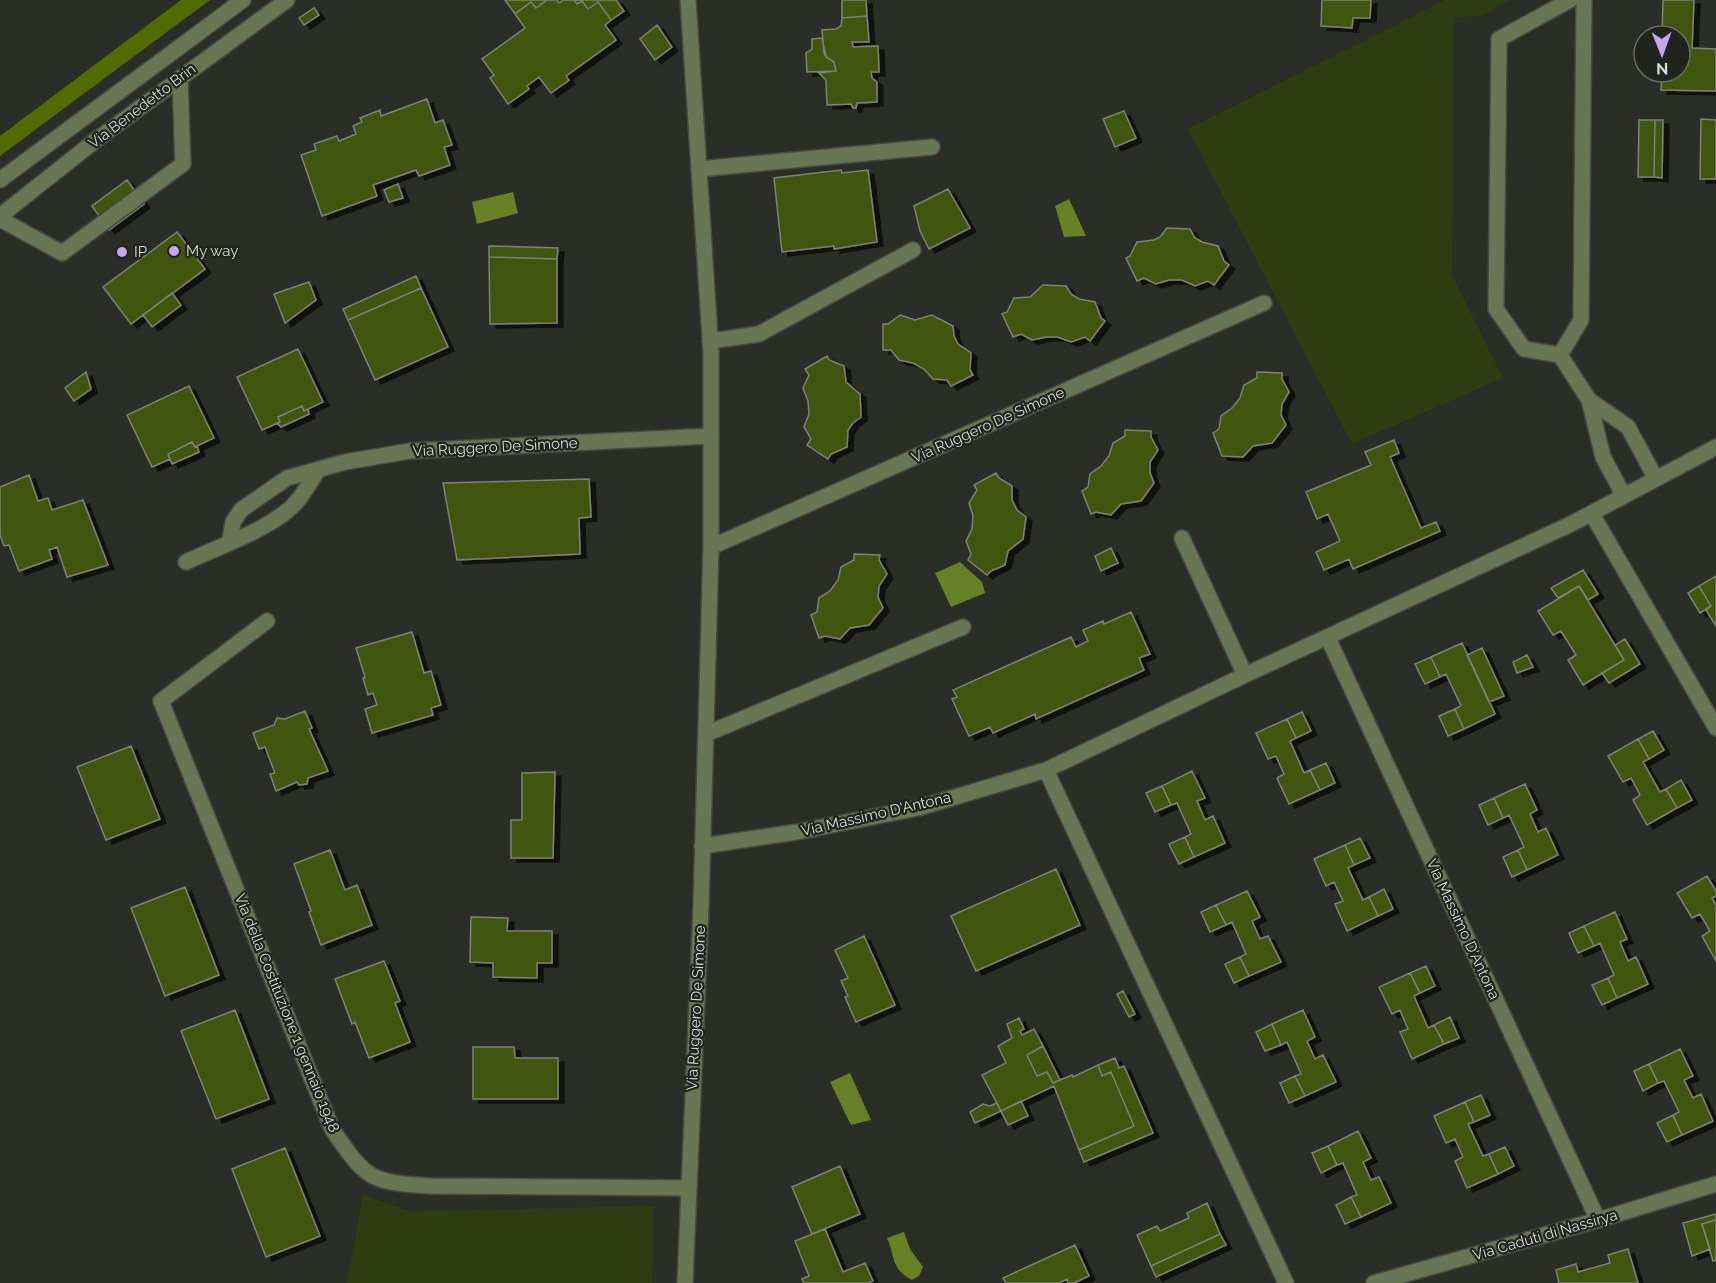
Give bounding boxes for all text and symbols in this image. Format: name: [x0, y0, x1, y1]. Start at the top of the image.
north arrow: [1632, 24, 1692, 84]
text: N: [1656, 59, 1669, 78]
street label: Via Benedetto Brin: [85, 60, 199, 152]
place label: My way: [186, 242, 238, 260]
place label: IP: [134, 243, 147, 261]
marker: My way: [167, 244, 181, 258]
marker: IP: [115, 245, 129, 259]
street label: Via Ruggero De Simone: [909, 383, 1067, 467]
street label: Via Ruggero De Simone: [412, 434, 578, 460]
street label: Via Massimo D'Antona: [799, 788, 953, 840]
street label: Via Massimo D'Antona: [1422, 856, 1504, 1002]
street label: Via della Costituzione 1 gennaio 1948: [231, 891, 343, 1135]
street label: Via Ruggero De Simone: [683, 925, 709, 1091]
street label: Via Caduti di Nassirya: [1471, 1206, 1619, 1264]

